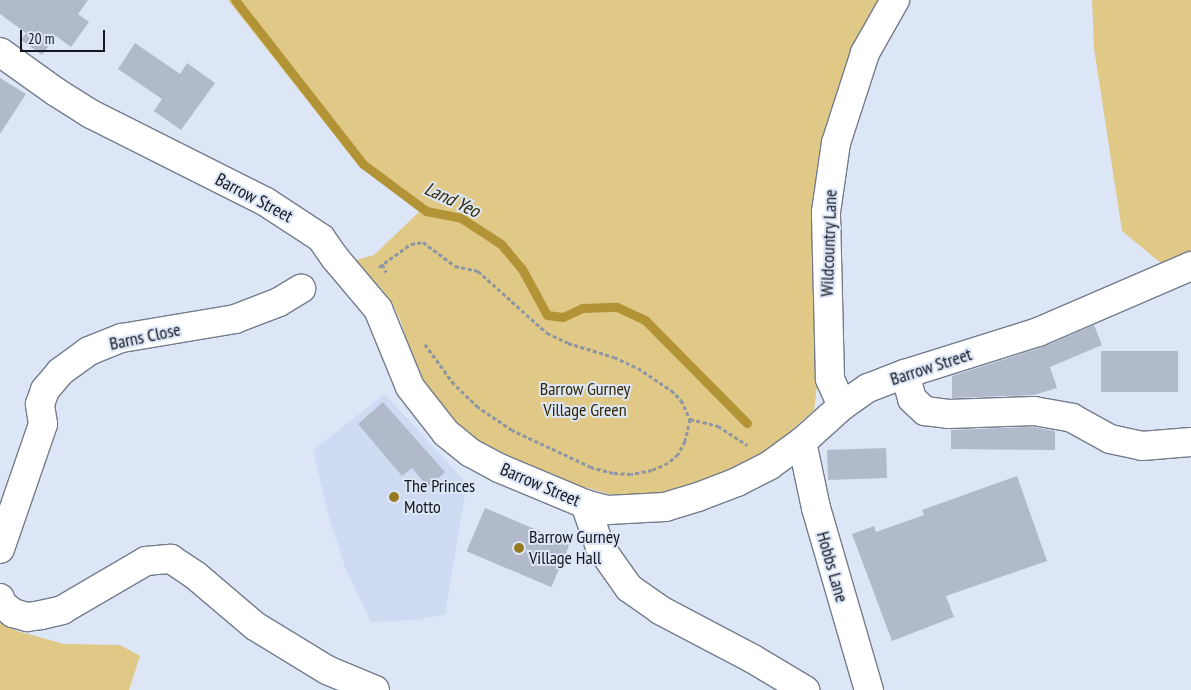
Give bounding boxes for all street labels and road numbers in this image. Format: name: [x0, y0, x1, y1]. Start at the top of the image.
street label: Barrow Street: [211, 169, 297, 227]
street label: Wildcountry Lane: [816, 189, 842, 297]
street label: Barns Close: [107, 319, 183, 355]
street label: Barrow Street: [887, 344, 975, 390]
street label: Barrow Street: [497, 458, 583, 512]
street label: Hobbs Lane: [812, 529, 852, 605]

